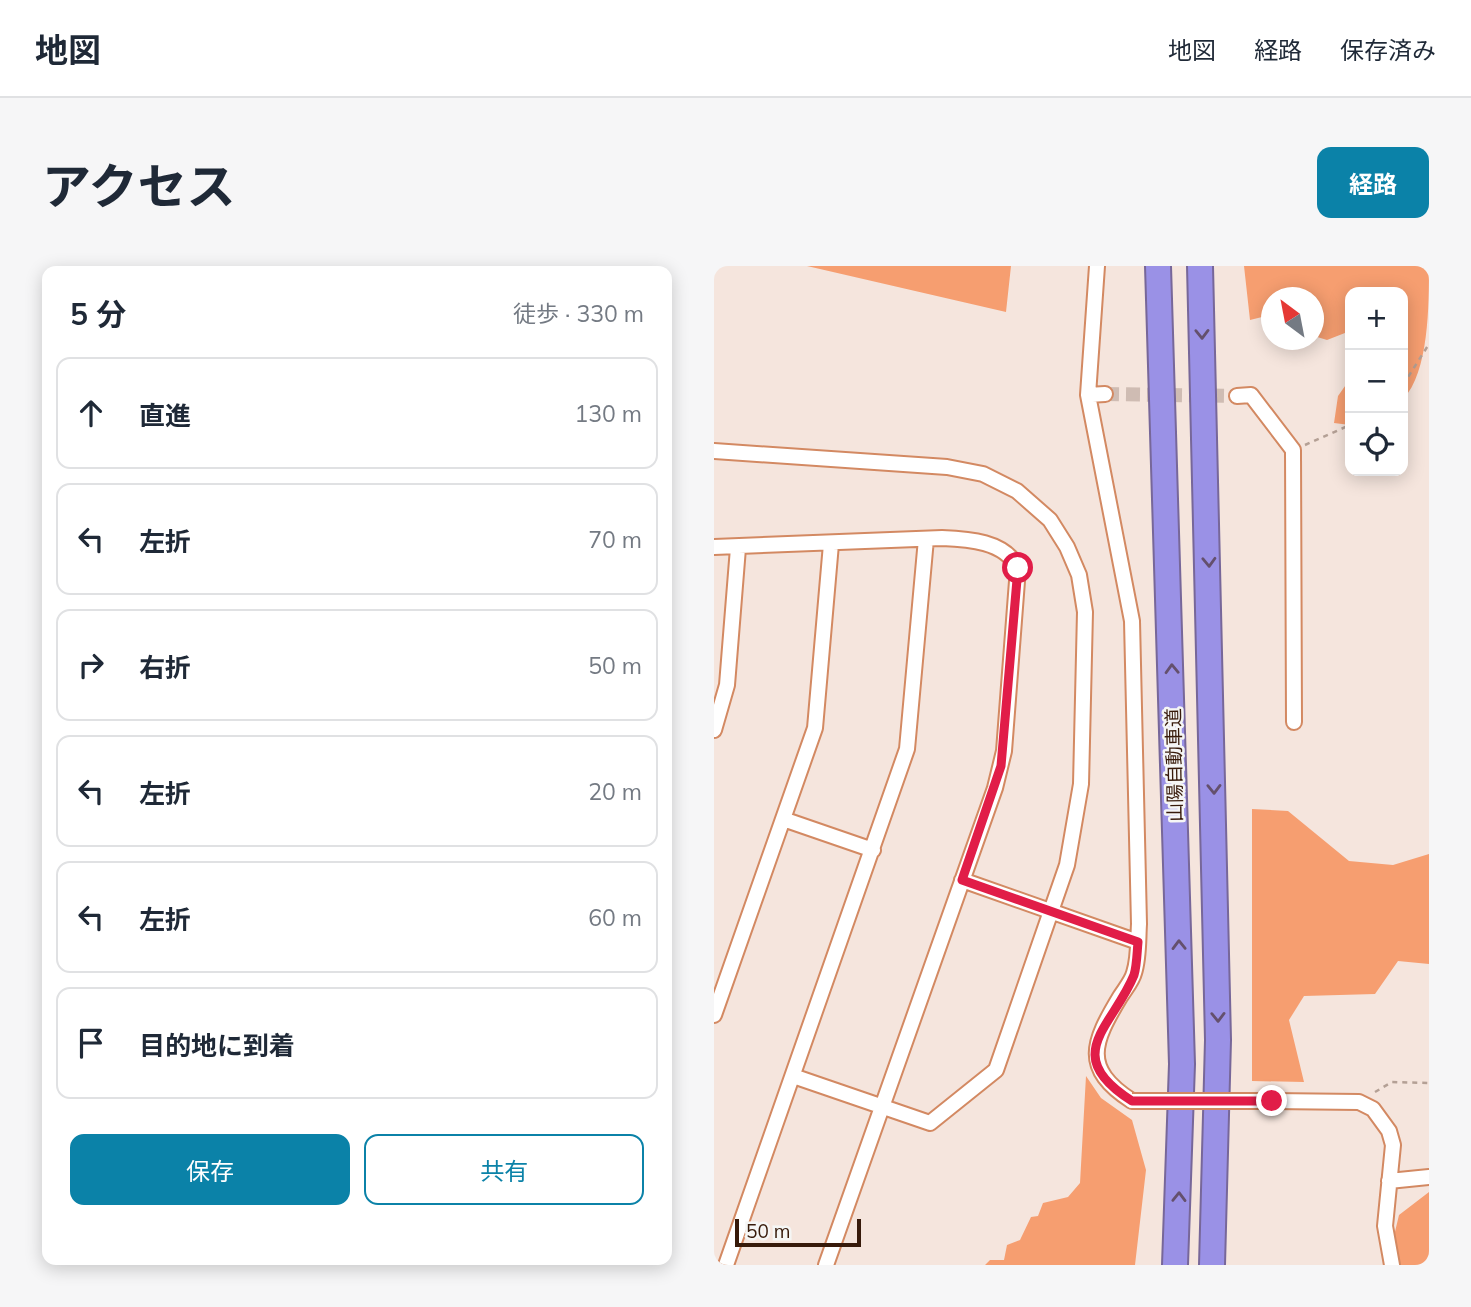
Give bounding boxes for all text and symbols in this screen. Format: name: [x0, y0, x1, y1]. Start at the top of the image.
text: 地図: [35, 29, 101, 70]
text: 地図: [1168, 35, 1216, 65]
text: 経路: [1254, 35, 1302, 65]
text: 保存済み: [1340, 35, 1436, 65]
button: 経路: [1317, 147, 1429, 218]
text: アクセス: [42, 155, 236, 216]
north arrow: [1261, 287, 1324, 350]
map controls: [1345, 287, 1408, 476]
button: +: [1345, 287, 1408, 350]
text: 5 分: [70, 295, 126, 333]
text: 徒歩 · 330 m: [513, 299, 644, 328]
one-way arrow: [1194, 329, 1210, 340]
button: −: [1345, 350, 1408, 413]
icon: ahead: [72, 394, 110, 432]
text: 直進: [139, 399, 191, 432]
text: 130 m: [574, 399, 642, 428]
button: locate: [1345, 413, 1408, 476]
icon: left: [72, 520, 110, 558]
text: 左折: [139, 525, 191, 558]
text: 70 m: [588, 525, 642, 554]
route start: [1002, 552, 1033, 583]
one-way arrow: [1201, 556, 1216, 567]
icon: right: [72, 646, 110, 684]
text: 右折: [139, 651, 191, 684]
text: 50 m: [588, 651, 642, 680]
one-way arrow: [1164, 663, 1179, 674]
street label: 山陽自動車道: [1161, 708, 1187, 822]
icon: left: [72, 772, 110, 810]
text: 左折: [139, 777, 191, 810]
text: 20 m: [588, 777, 642, 806]
one-way arrow: [1206, 784, 1222, 795]
icon: left: [72, 898, 110, 936]
text: 左折: [139, 903, 191, 936]
text: 60 m: [588, 903, 642, 932]
one-way arrow: [1171, 939, 1187, 950]
one-way arrow: [1210, 1012, 1226, 1022]
icon: arrive: [72, 1024, 110, 1062]
text: 目的地に到着: [139, 1029, 295, 1062]
route end: [1256, 1085, 1287, 1116]
button: 保存: [70, 1134, 350, 1205]
button: 共有: [364, 1134, 644, 1205]
one-way arrow: [1171, 1191, 1187, 1202]
scale bar: [735, 1216, 861, 1248]
text: 50 m: [746, 1219, 790, 1243]

